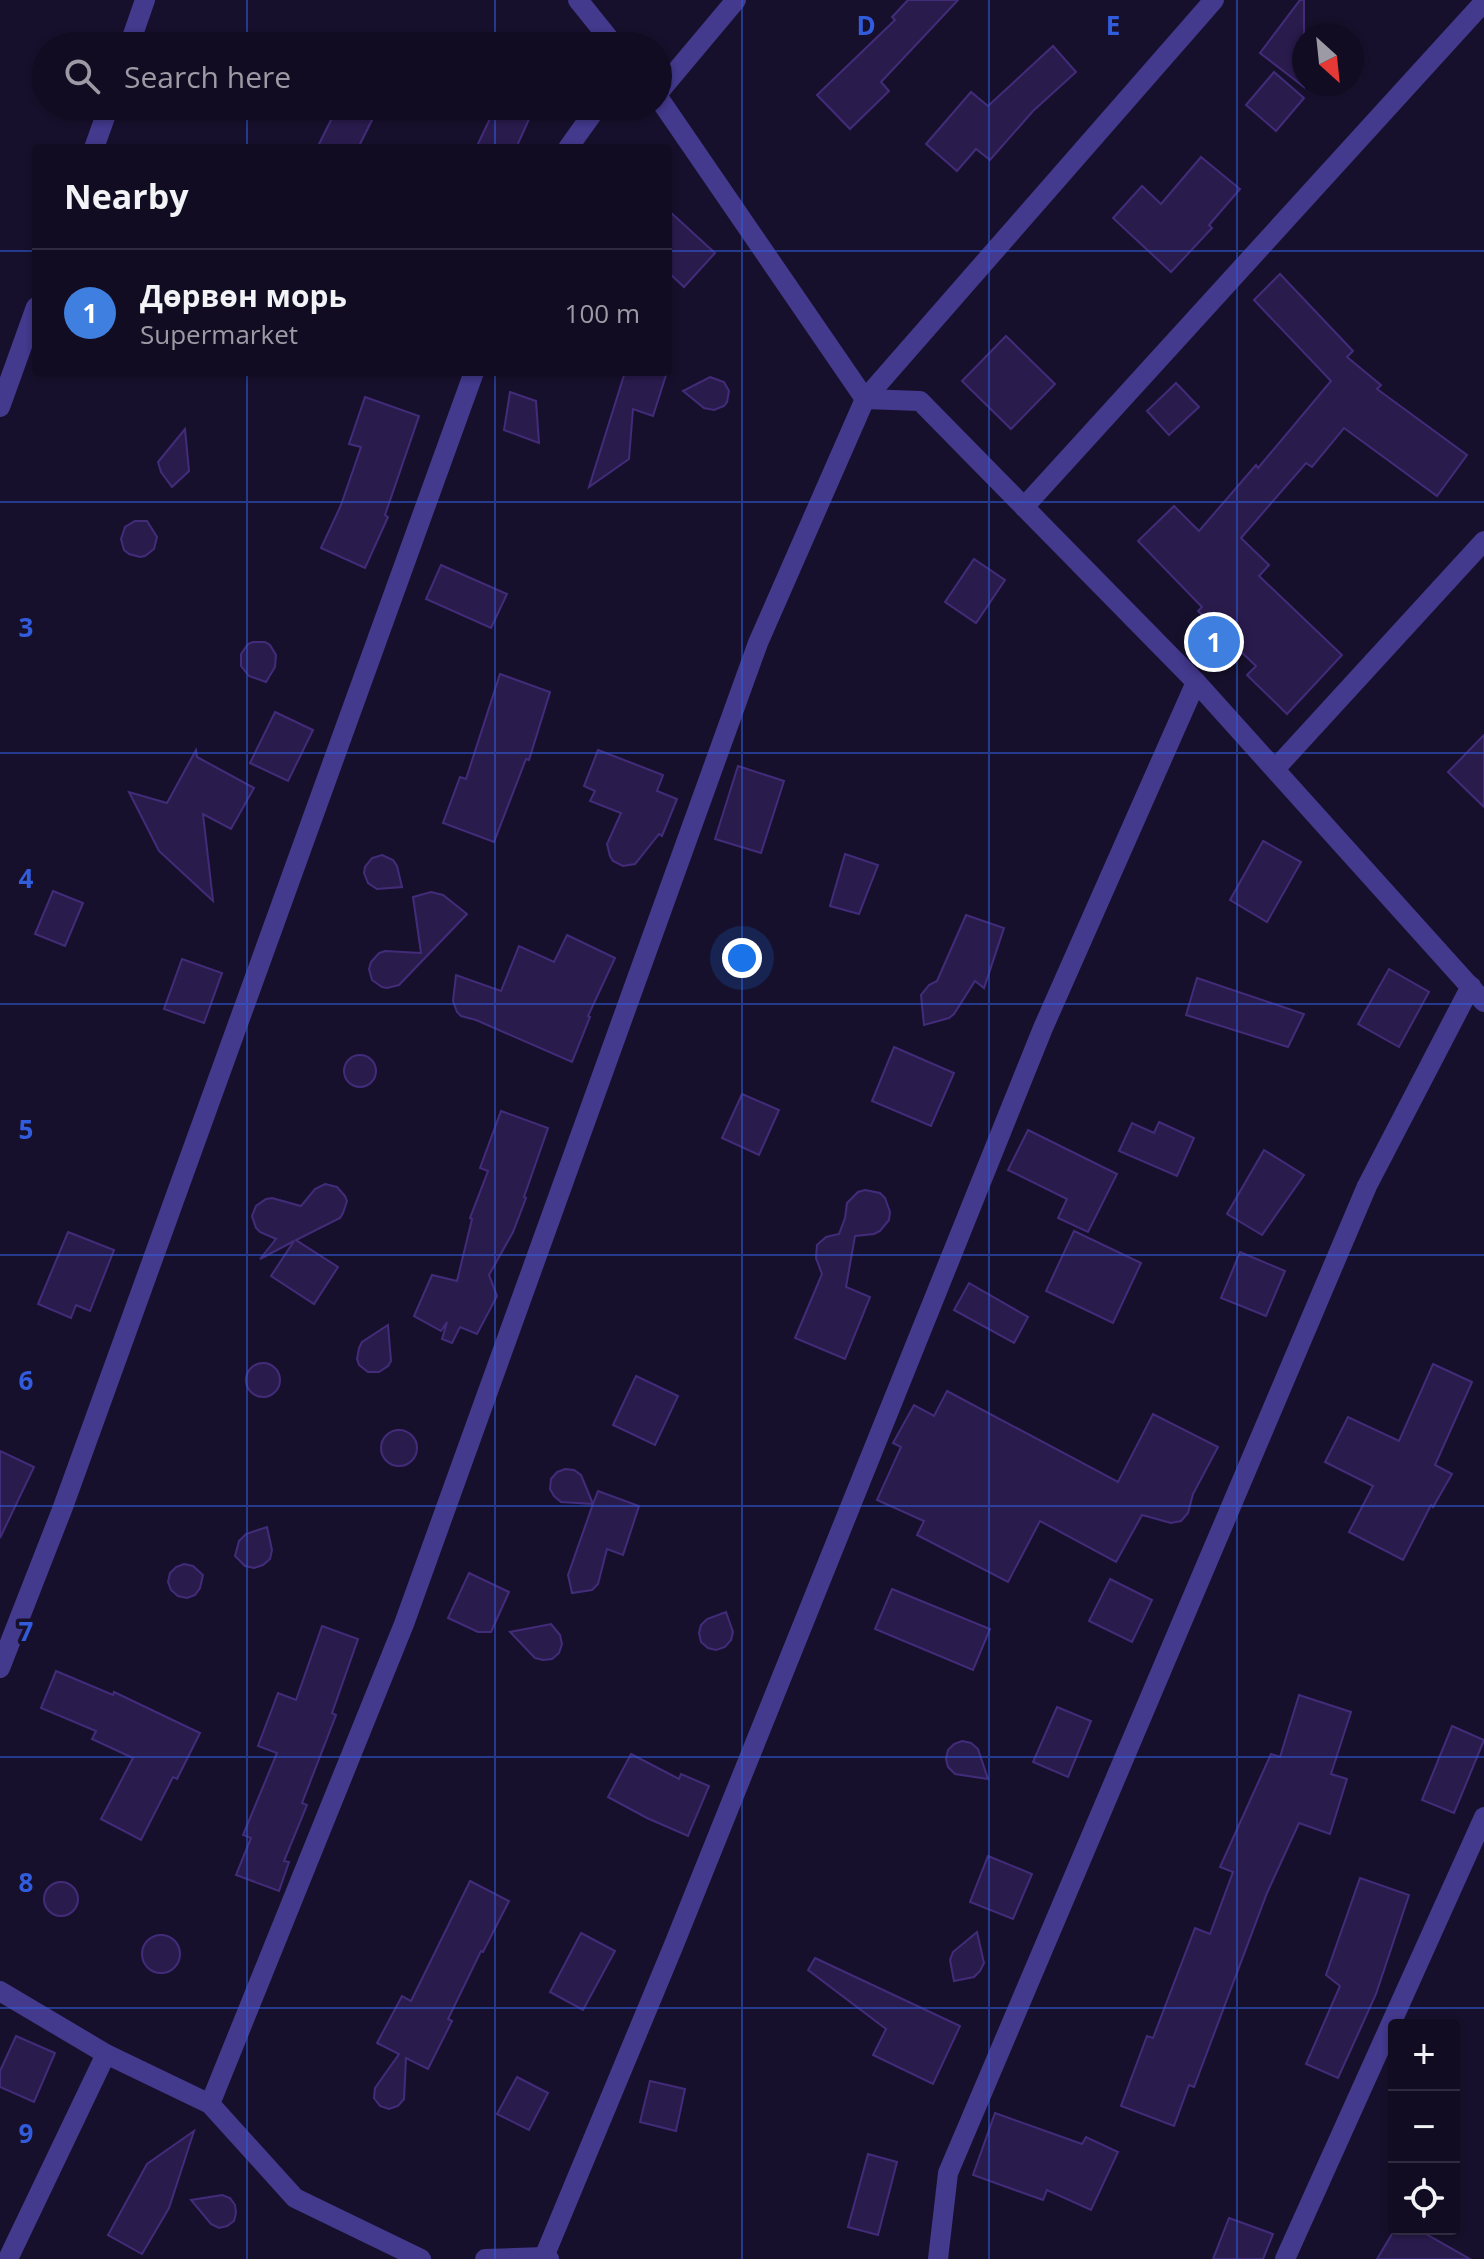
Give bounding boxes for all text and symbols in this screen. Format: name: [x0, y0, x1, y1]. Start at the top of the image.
text: D: [856, 7, 876, 43]
text: E: [1106, 7, 1120, 43]
north arrow: [1292, 24, 1364, 96]
search box: [32, 32, 672, 120]
icon: search: [60, 54, 104, 98]
text: Search here: [124, 56, 291, 97]
text: Nearby: [64, 173, 189, 219]
text: Дөрвөн морь: [140, 275, 347, 316]
text: 1: [83, 295, 97, 331]
text: 100 m: [565, 295, 640, 331]
text: Supermarket: [140, 316, 298, 352]
text: 3: [19, 609, 33, 645]
pin: 1: [1188, 612, 1240, 672]
text: 4: [19, 860, 34, 896]
your location: [722, 938, 762, 978]
text: 5: [19, 1111, 33, 1147]
text: 6: [19, 1362, 34, 1398]
text: 7: [19, 1613, 34, 1649]
text: 8: [19, 1864, 33, 1900]
map controls: [1388, 2019, 1460, 2235]
button: +: [1388, 2019, 1460, 2091]
button: −: [1388, 2091, 1460, 2163]
text: 9: [19, 2115, 33, 2151]
button: locate: [1388, 2163, 1460, 2235]

